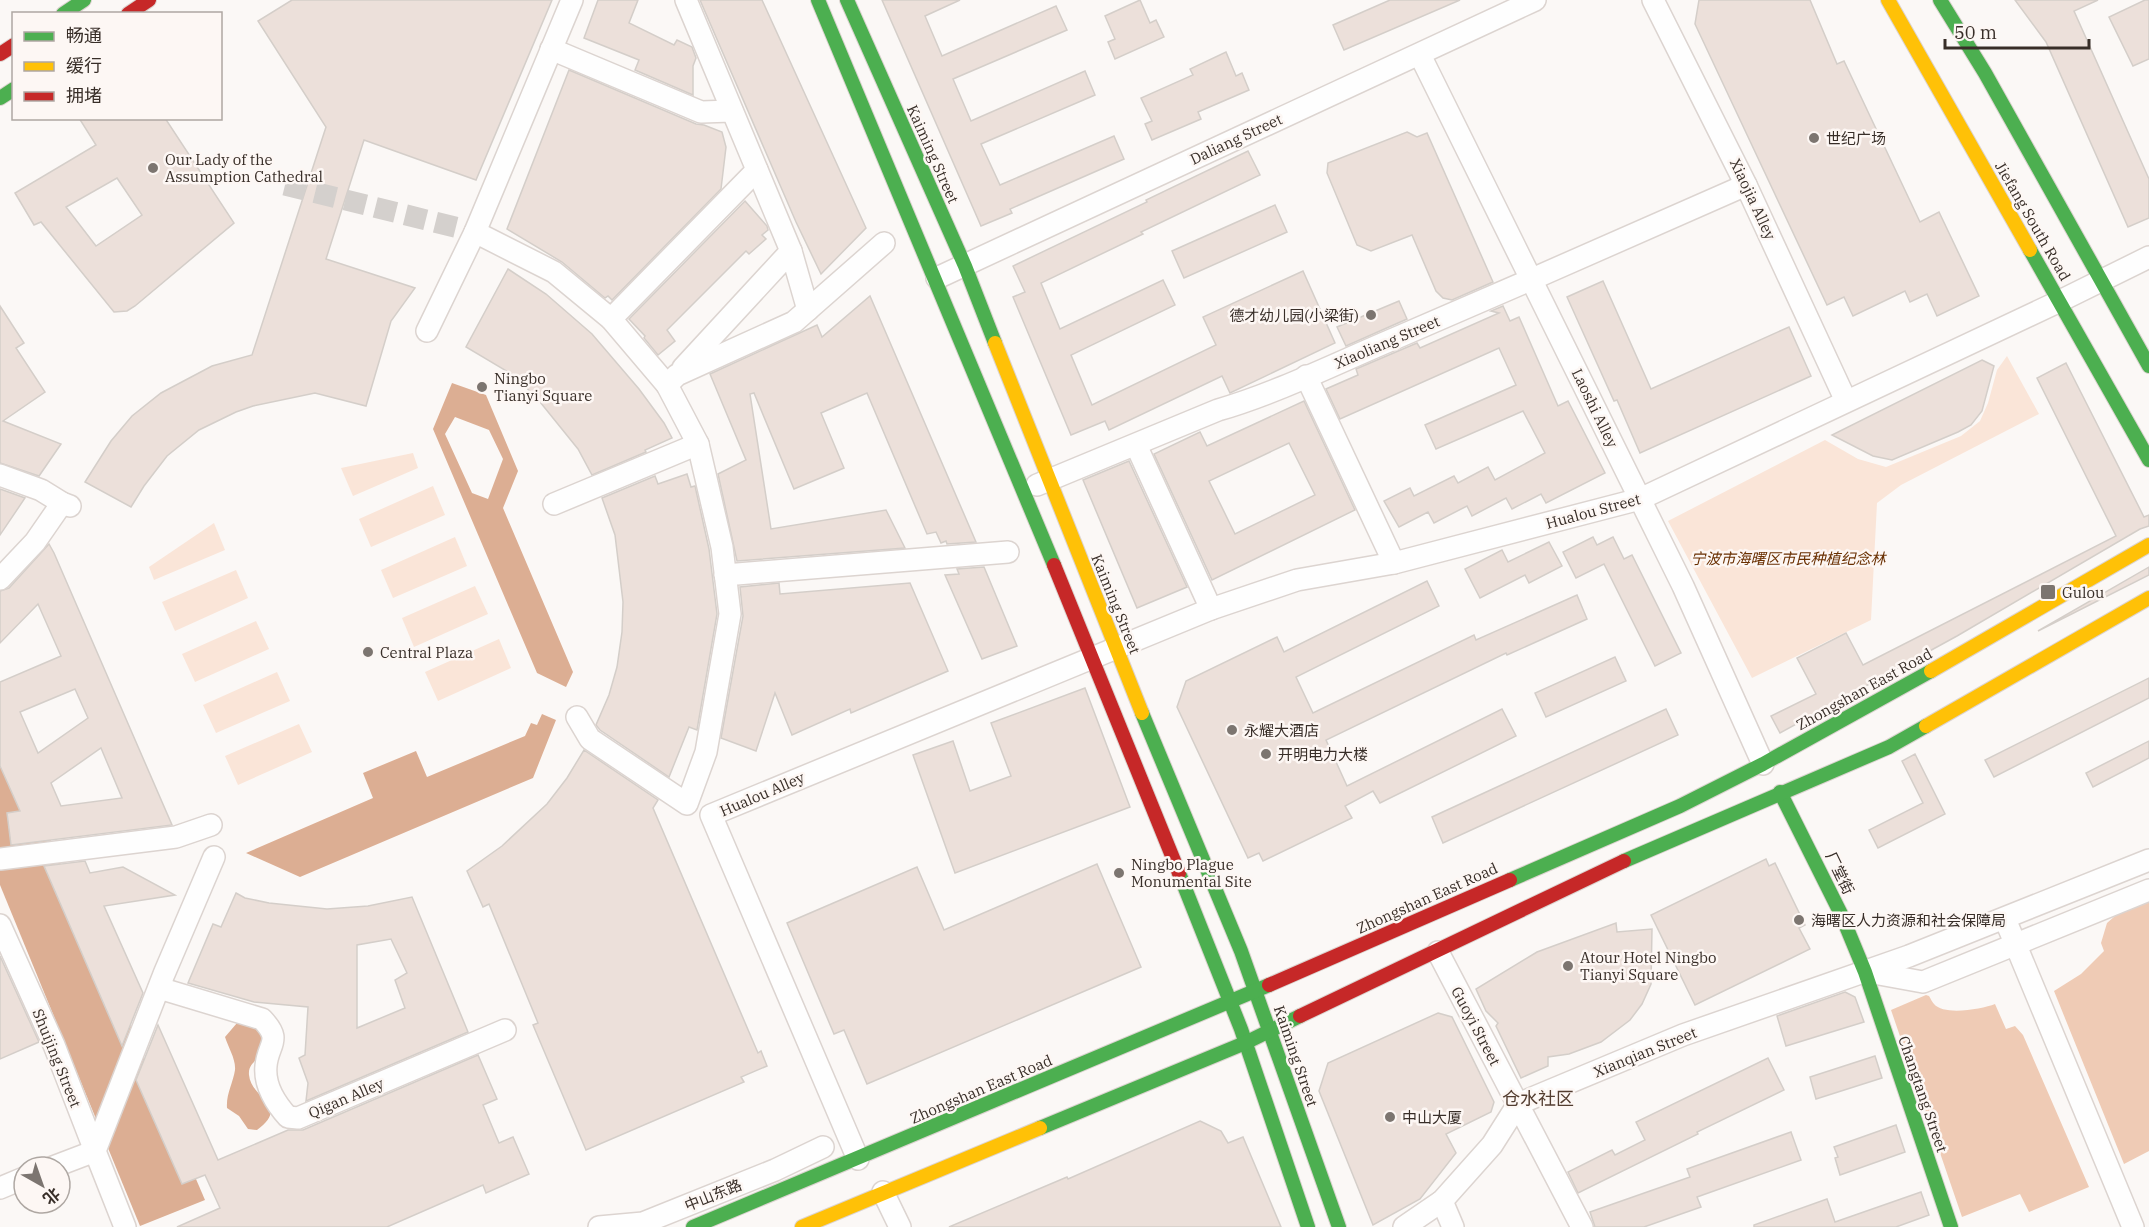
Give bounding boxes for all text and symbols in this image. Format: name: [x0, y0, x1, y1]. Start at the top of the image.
legend: [12, 12, 222, 120]
scale bar: [1945, 12, 2089, 50]
text: 50 m: [1954, 21, 1997, 44]
text: 畅通: [66, 24, 102, 47]
text: 缓行: [66, 54, 102, 77]
text: 拥堵: [66, 84, 102, 107]
street label: Kaiming Street: [903, 102, 963, 206]
street label: Daliang Street: [1187, 109, 1285, 169]
place label: 世纪广场: [1826, 129, 1886, 148]
marker: 世纪广场: [1807, 131, 1821, 145]
place label: Our Lady of the Assumption Cathedral: [165, 150, 323, 186]
street label: Xiaojia Alley: [1726, 155, 1780, 243]
street label: Jiefang South Road: [1991, 158, 2075, 284]
marker: Our Lady of the Assumption Cathedral: [146, 161, 160, 175]
place label: 德才幼儿园(小梁街): [1229, 306, 1359, 325]
marker: 德才幼儿园(小梁街): [1364, 308, 1378, 322]
street label: Xiaoliang Street: [1332, 311, 1442, 373]
street label: Laoshi Alley: [1568, 365, 1622, 451]
place label: Ningbo Tianyi Square: [494, 369, 592, 405]
marker: Ningbo Tianyi Square: [475, 380, 489, 394]
street label: Hualou Street: [1544, 489, 1642, 533]
park label: 宁波市海曙区市民种植纪念林: [1690, 549, 1887, 568]
street label: Kaiming Street: [1087, 551, 1145, 657]
marker: Gulou: [2039, 583, 2057, 601]
place label: Gulou: [2062, 583, 2104, 602]
place label: Central Plaza: [380, 643, 473, 662]
street label: Zhongshan East Road: [1793, 644, 1935, 734]
marker: Central Plaza: [361, 645, 375, 659]
place label: 永耀大酒店: [1244, 721, 1319, 740]
marker: 永耀大酒店: [1225, 723, 1239, 737]
place label: 开明电力大楼: [1278, 745, 1368, 764]
marker: 开明电力大楼: [1259, 747, 1273, 761]
street label: Hualou Alley: [717, 768, 807, 820]
street label: 厂堂街: [1822, 849, 1858, 897]
place label: Ningbo Plague Monumental Site: [1131, 855, 1252, 891]
street label: Zhongshan East Road: [1353, 858, 1501, 938]
marker: Ningbo Plague Monumental Site: [1112, 866, 1126, 880]
place label: 海曙区人力资源和社会保障局: [1811, 911, 2006, 930]
marker: 海曙区人力资源和社会保障局: [1792, 913, 1806, 927]
place label: Atour Hotel Ningbo Tianyi Square: [1580, 948, 1717, 984]
marker: Atour Hotel Ningbo Tianyi Square: [1561, 959, 1575, 973]
street label: Guoyi Street: [1447, 983, 1505, 1069]
street label: Kaiming Street: [1270, 1003, 1322, 1109]
street label: Shuijing Street: [29, 1006, 85, 1110]
street label: Xianqian Street: [1591, 1023, 1699, 1081]
street label: Changtang Street: [1894, 1033, 1952, 1155]
street label: Zhongshan East Road: [907, 1050, 1055, 1128]
street label: Qigan Alley: [305, 1074, 387, 1122]
district label: 仓水社区: [1502, 1087, 1574, 1110]
place label: 中山大厦: [1402, 1108, 1462, 1127]
marker: 中山大厦: [1383, 1110, 1397, 1124]
north arrow: [12, 1155, 72, 1215]
street label: 中山东路: [682, 1175, 744, 1215]
text: 北: [39, 1184, 64, 1209]

